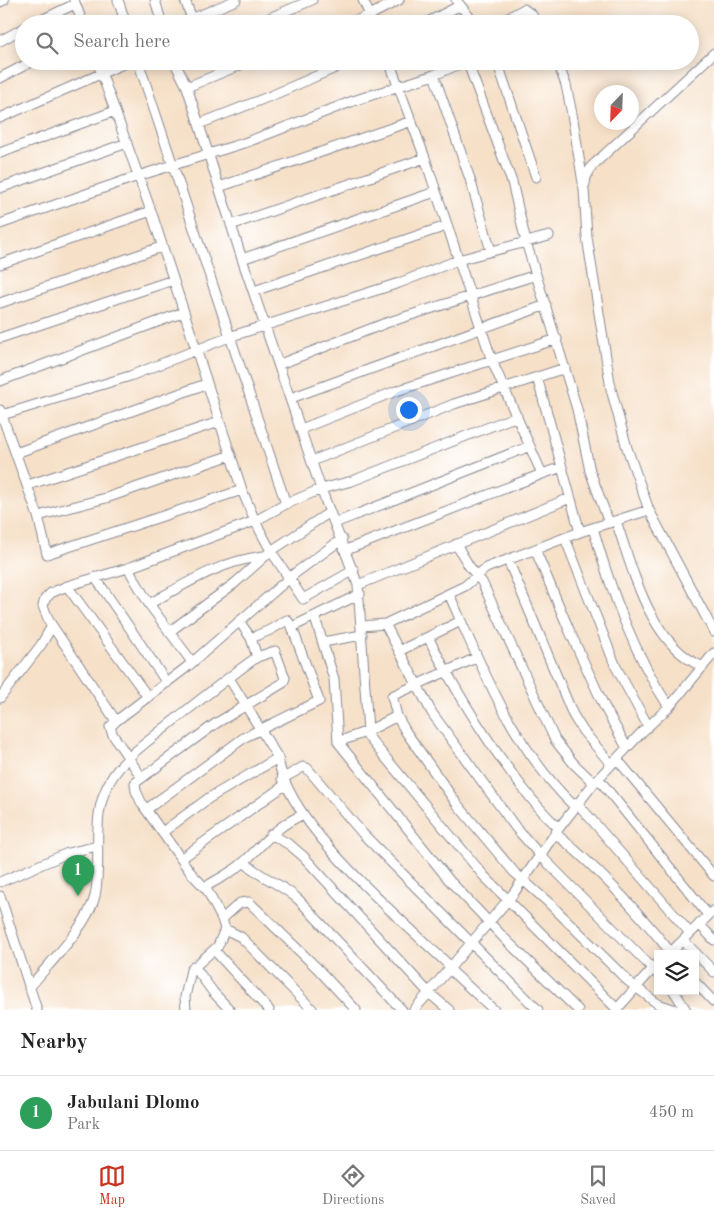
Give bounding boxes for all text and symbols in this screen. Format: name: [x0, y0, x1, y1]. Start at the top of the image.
search box: [15, 15, 699, 70]
icon: search: [33, 29, 61, 57]
text: Search here: [73, 33, 170, 52]
north arrow: [594, 85, 639, 130]
your location: [396, 397, 422, 423]
pin: 1: [62, 855, 94, 896]
map controls: [654, 950, 699, 995]
button: layers: [654, 950, 699, 995]
text: Nearby: [20, 1032, 88, 1053]
text: Jabulani Dlomo: [67, 1094, 200, 1113]
text: 1: [31, 1105, 41, 1121]
text: 450 m: [649, 1105, 694, 1121]
text: Park: [67, 1117, 100, 1133]
tab: Map: [98, 1162, 126, 1209]
tab: Directions: [322, 1162, 384, 1209]
tab: Saved: [580, 1162, 616, 1209]

